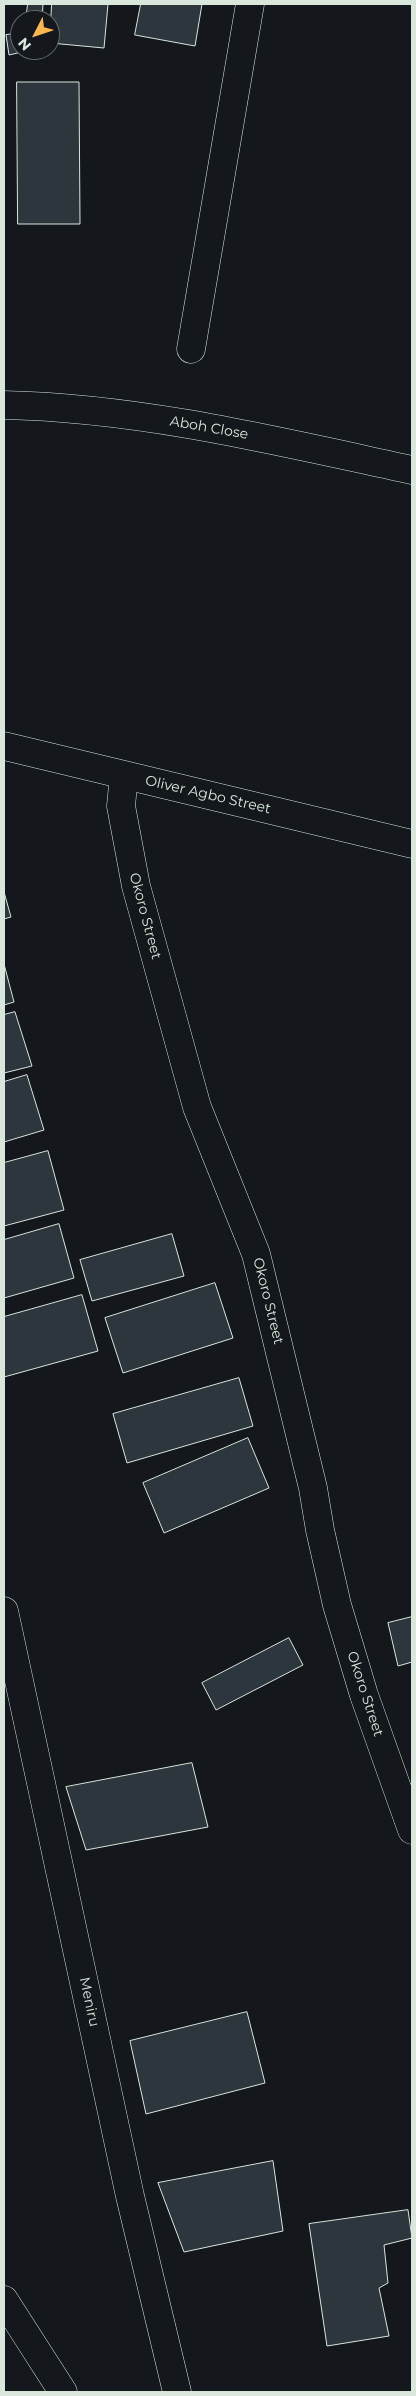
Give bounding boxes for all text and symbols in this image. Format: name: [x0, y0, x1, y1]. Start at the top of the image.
north arrow: [10, 10, 60, 60]
text: N: [14, 34, 35, 54]
street label: Aboh Close: [169, 413, 249, 443]
street label: Oliver Agbo Street: [144, 772, 272, 818]
street label: Okoro Street: [125, 871, 165, 961]
street label: Okoro Street: [249, 1256, 287, 1346]
street label: Okoro Street: [343, 1649, 387, 1739]
street label: Meniru: [76, 1976, 102, 2028]

